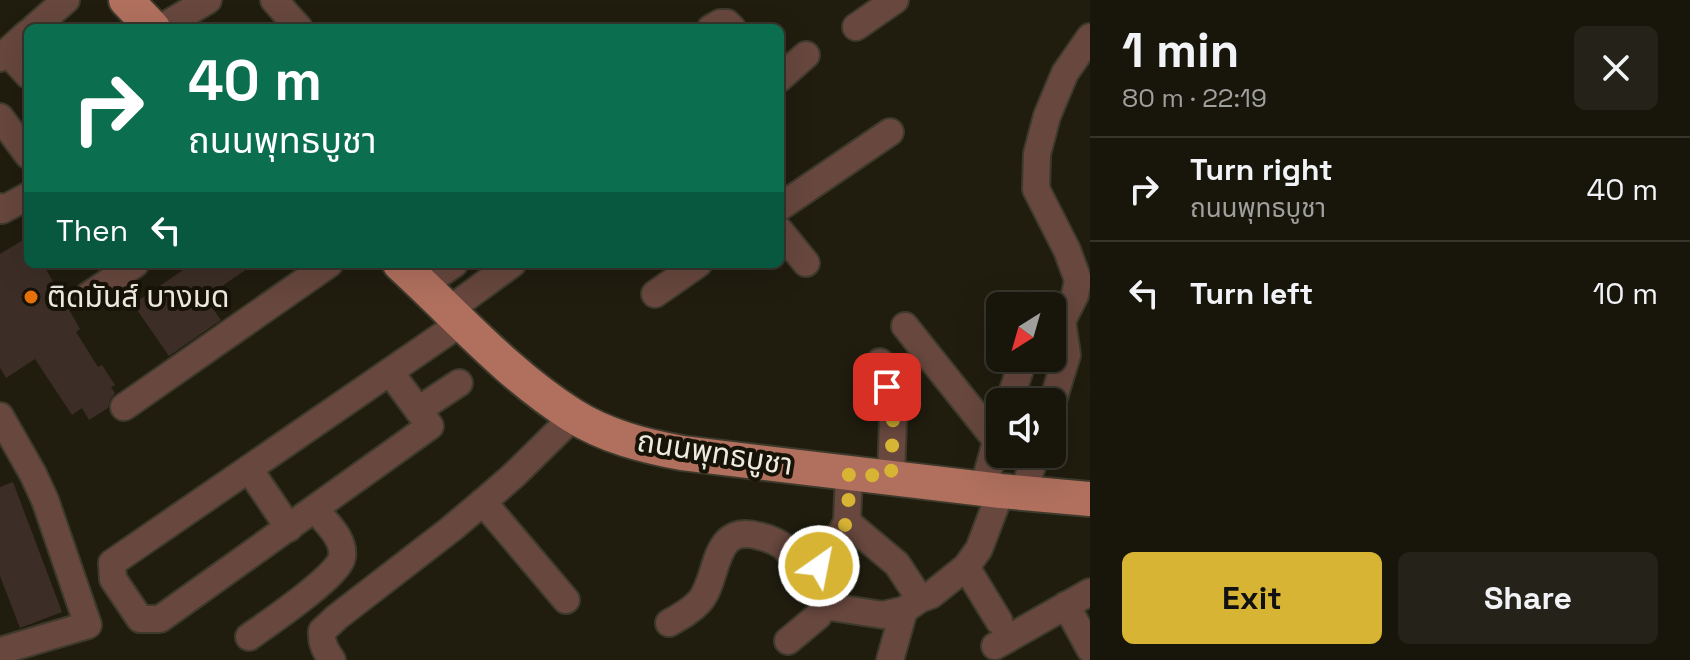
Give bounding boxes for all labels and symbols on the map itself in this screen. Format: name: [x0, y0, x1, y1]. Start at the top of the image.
place label: ติดมันส์ บางมด: [47, 277, 230, 316]
marker: ติดมันส์ บางมด: [22, 288, 40, 306]
north arrow: [986, 292, 1066, 372]
pin: [853, 353, 921, 421]
street label: ถนนพุทธบูชา: [634, 421, 796, 484]
position arrow: [777, 524, 861, 608]

